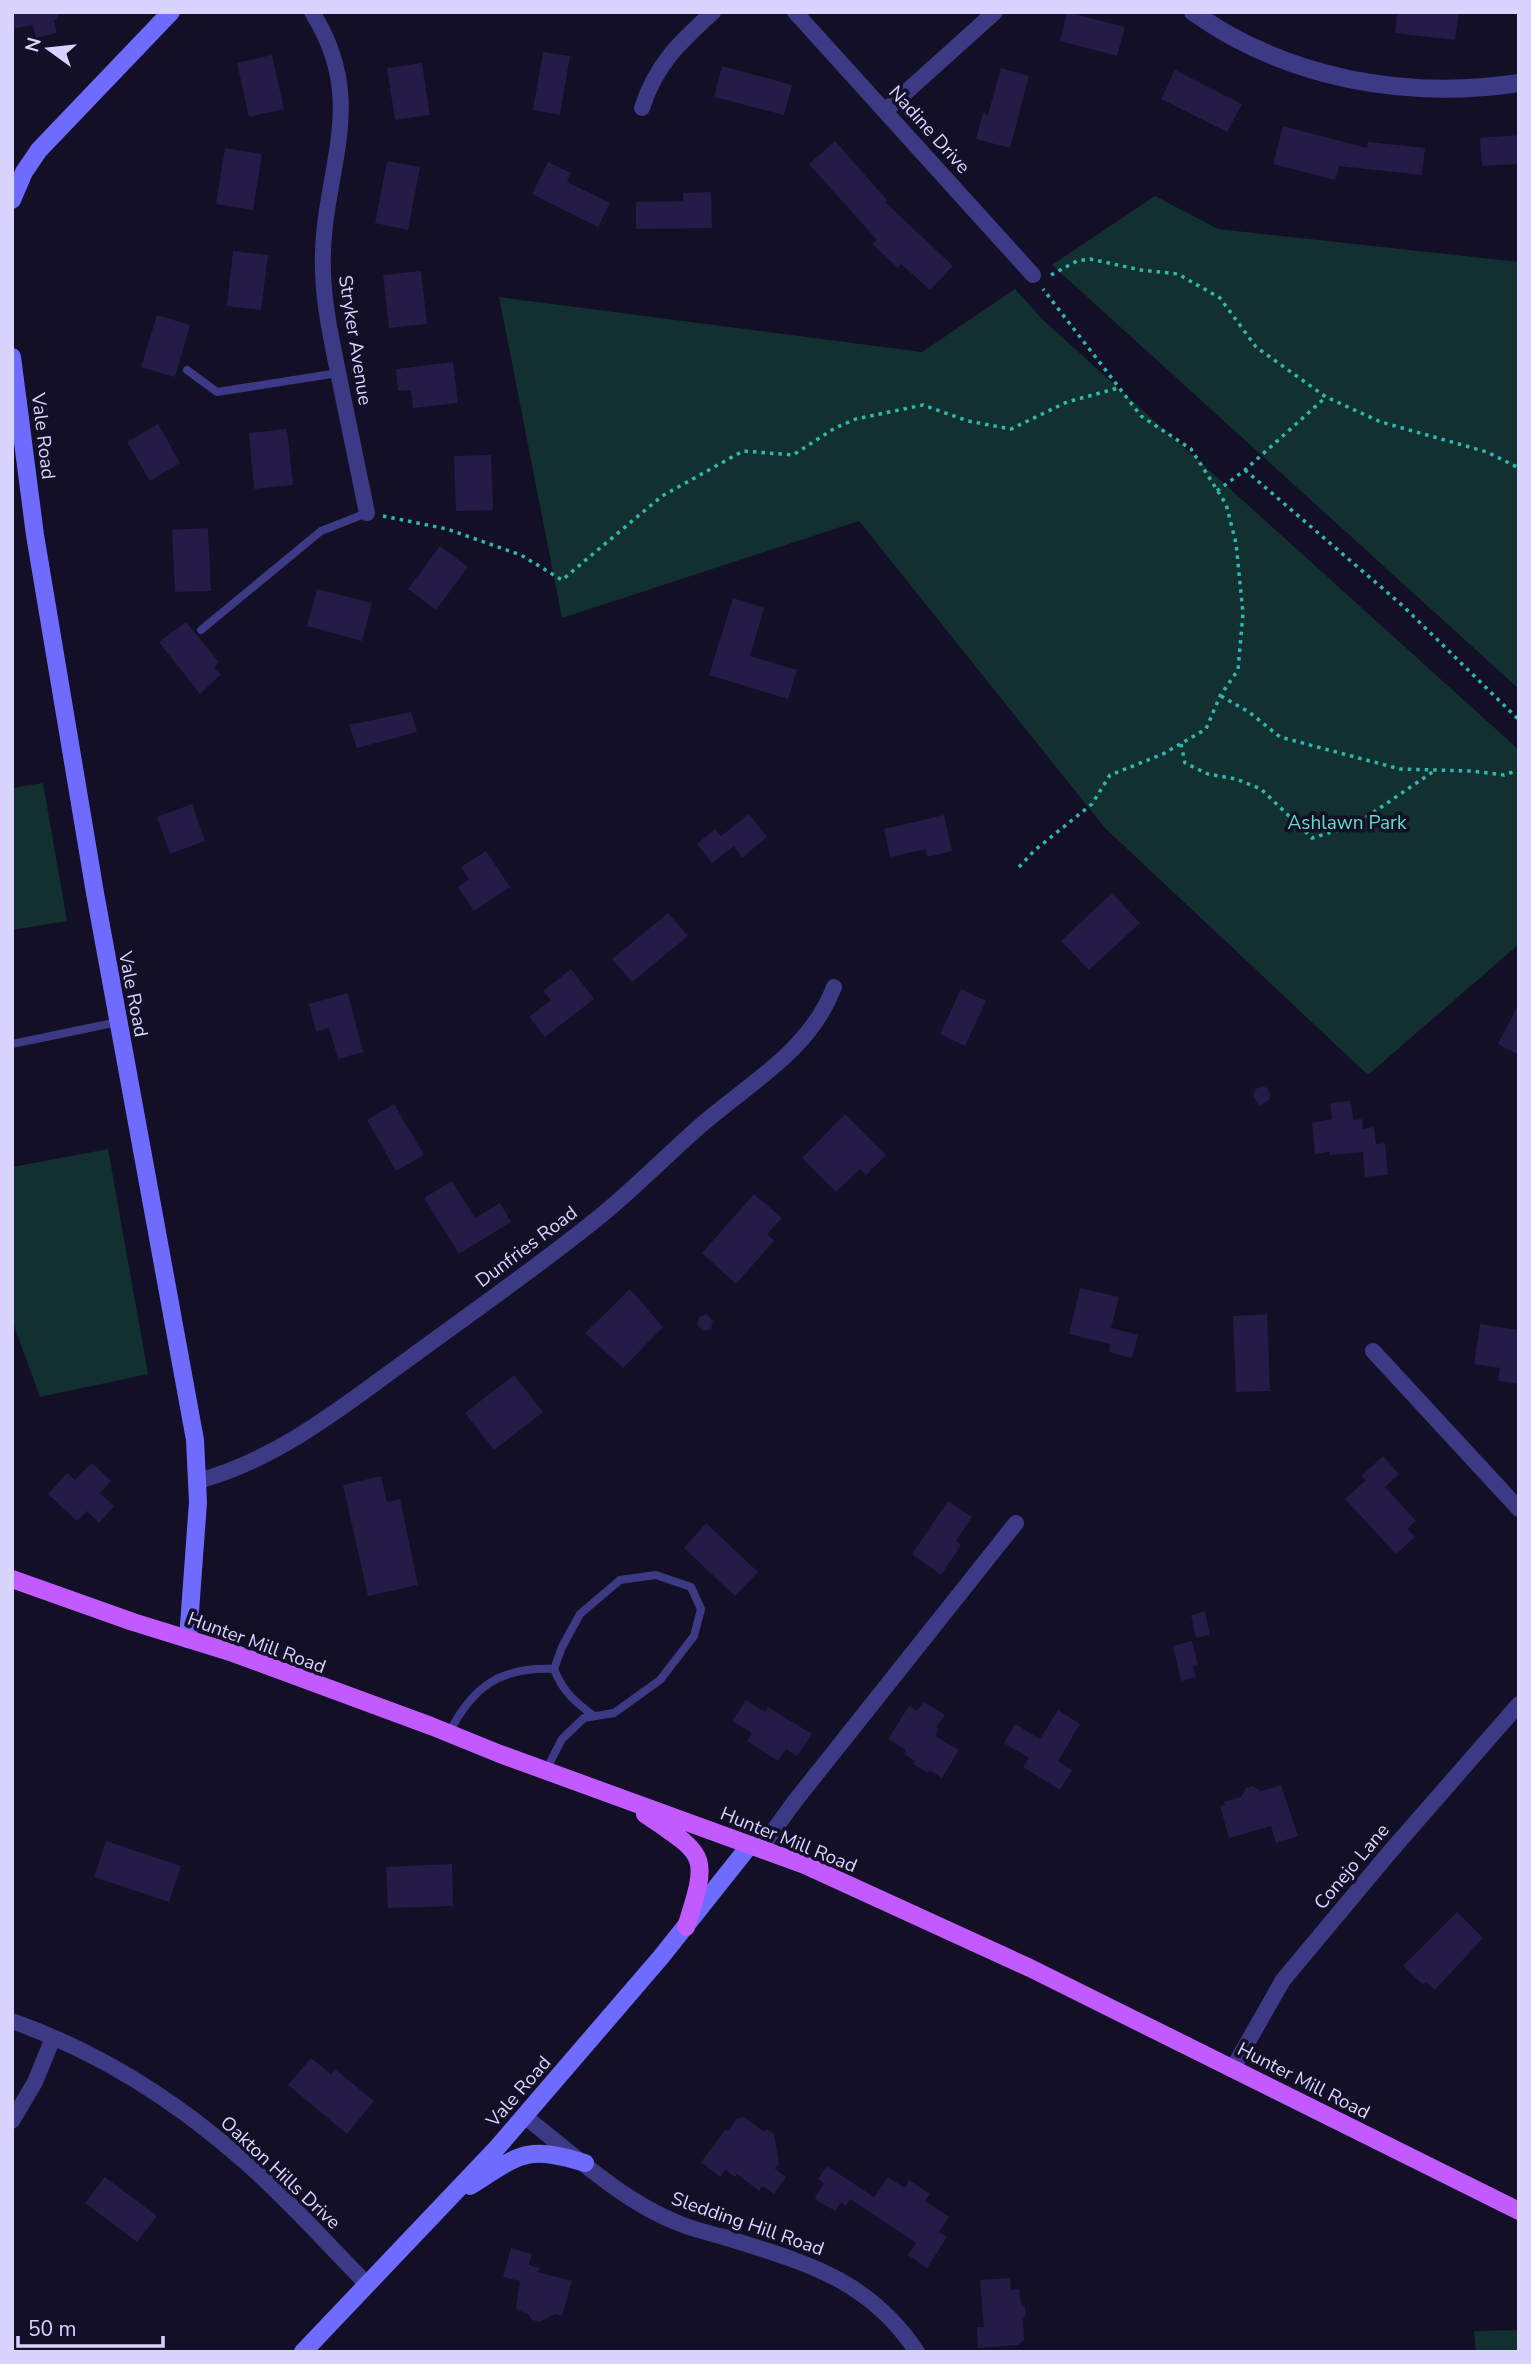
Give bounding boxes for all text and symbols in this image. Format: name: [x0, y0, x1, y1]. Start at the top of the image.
north arrow: [14, 14, 84, 84]
text: N: [19, 35, 48, 55]
street label: Nadine Drive: [883, 80, 976, 179]
street label: Stryker Avenue: [332, 273, 378, 407]
street label: Vale Road: [25, 390, 61, 481]
park label: Ashlawn Park: [1288, 810, 1407, 836]
street label: Vale Road: [112, 948, 154, 1039]
street label: Dunfries Road: [470, 1200, 583, 1294]
street label: Hunter Mill Road: [184, 1606, 329, 1680]
street label: Hunter Mill Road: [716, 1801, 861, 1879]
street label: Conejo Lane: [1308, 1818, 1395, 1915]
street label: Hunter Mill Road: [1233, 2036, 1374, 2125]
street label: Vale Road: [480, 2050, 557, 2134]
street label: Oakton Hills Drive: [214, 2110, 346, 2235]
street label: Sledding Hill Road: [668, 2186, 828, 2262]
scale bar: [18, 2304, 163, 2348]
text: 50 m: [28, 2315, 77, 2343]

